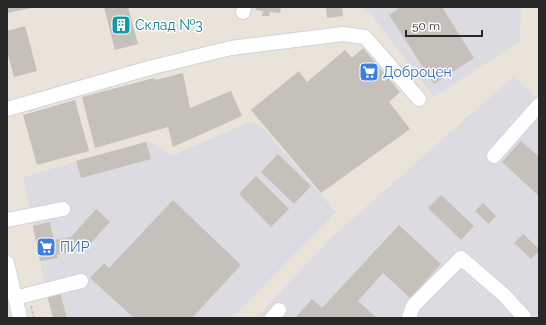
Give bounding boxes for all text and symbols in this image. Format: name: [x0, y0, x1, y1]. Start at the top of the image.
scale bar: [406, 12, 482, 38]
building icon: Склад №3: [110, 14, 132, 36]
place label: Склад №3: [135, 17, 203, 33]
text: 50 m: [412, 19, 440, 33]
supermarket icon: Доброцен: [358, 61, 380, 83]
place label: Доброцен: [383, 64, 452, 80]
supermarket icon: ПИР: [35, 236, 57, 258]
place label: ПИР: [60, 239, 90, 255]

